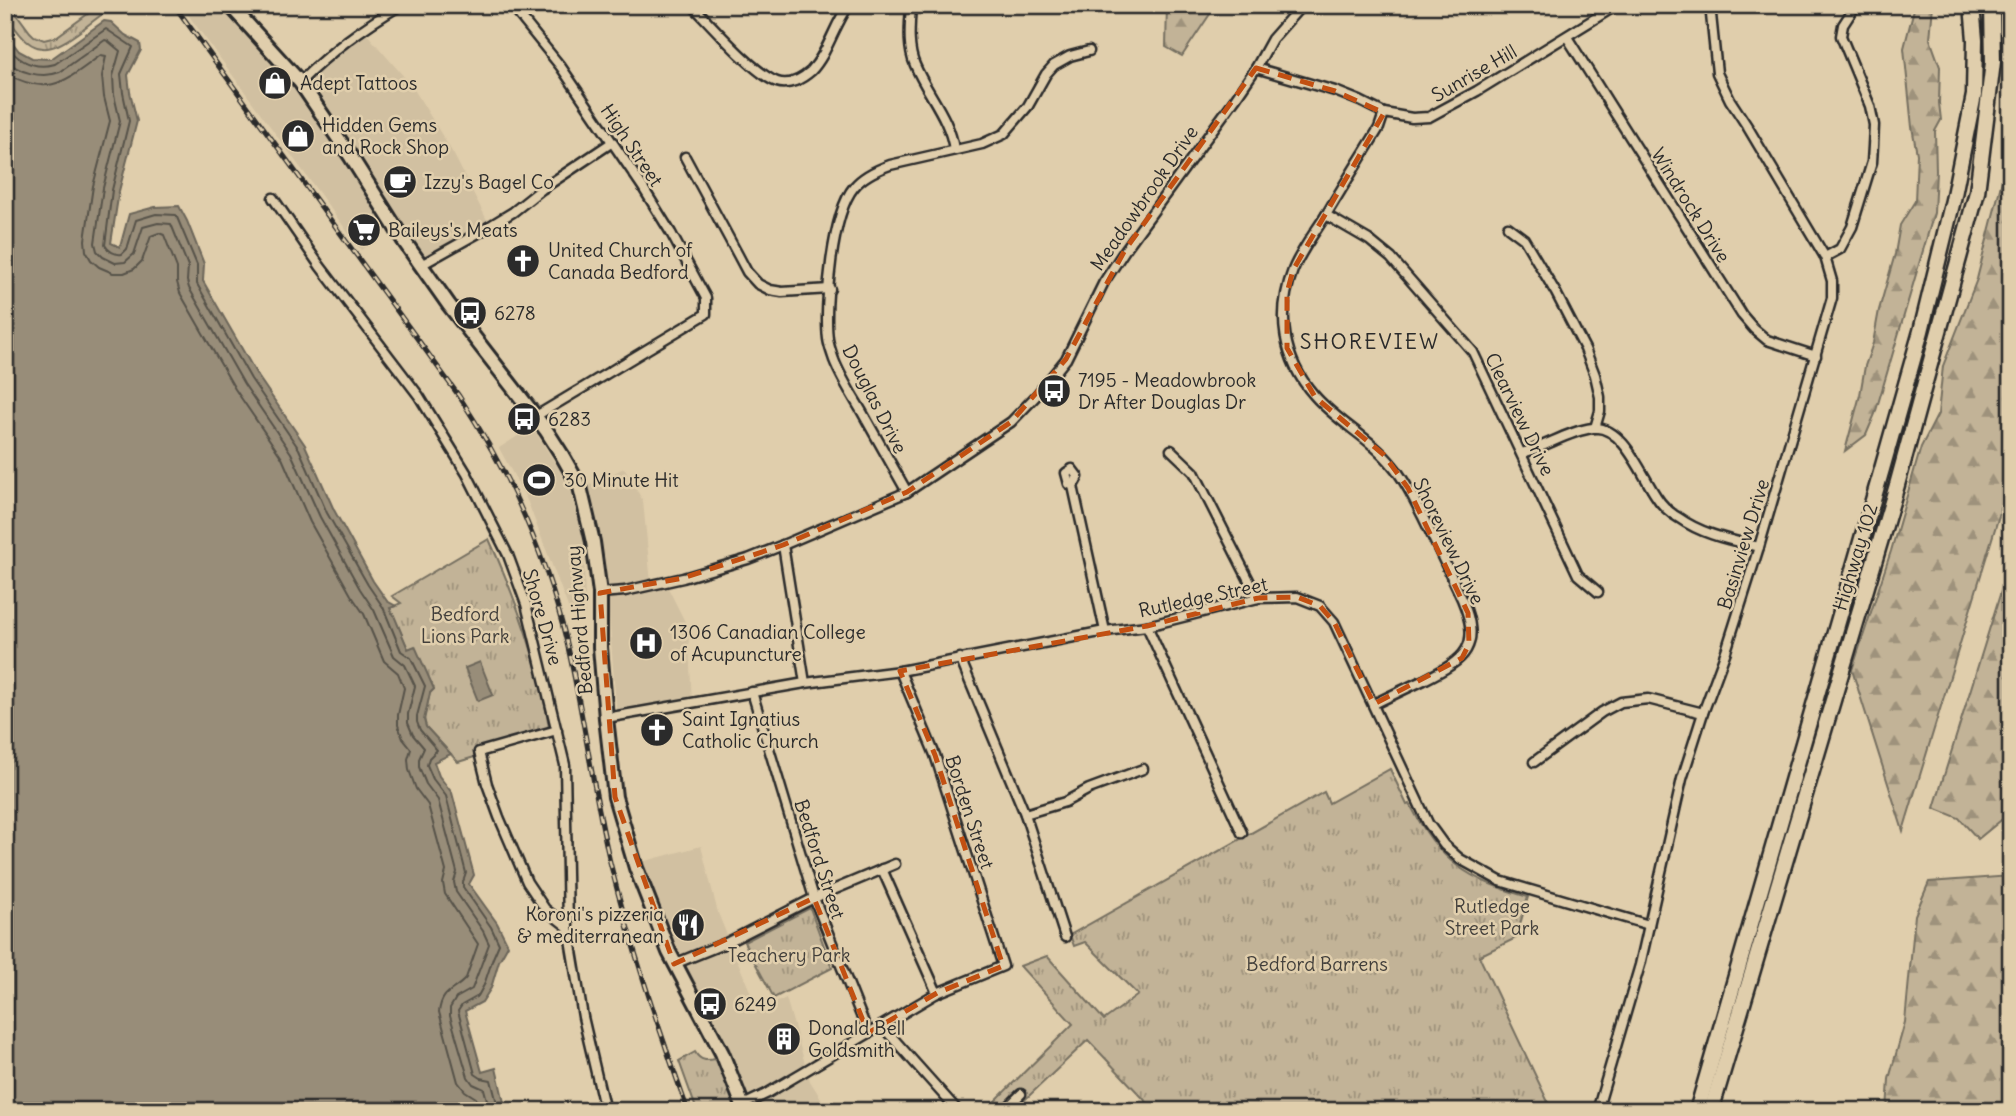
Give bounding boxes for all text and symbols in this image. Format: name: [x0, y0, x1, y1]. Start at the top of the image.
street label: Sunrise Hill: [1427, 39, 1521, 107]
shop icon: Adept Tattoos: [256, 64, 294, 102]
place label: Adept Tattoos: [300, 71, 418, 95]
street label: High Street: [596, 99, 668, 191]
place label: Hidden Gems and Rock Shop: [322, 113, 449, 159]
shop icon: Hidden Gems and Rock Shop: [279, 117, 317, 155]
street label: Meadowbrook Drive: [1085, 121, 1203, 275]
street label: Windrock Drive: [1646, 143, 1736, 267]
cafe icon: Izzy's Bagel Co: [381, 163, 419, 201]
place label: Izzy's Bagel Co: [424, 170, 554, 194]
supermarket icon: Baileys's Meats: [345, 211, 383, 249]
place label: Baileys's Meats: [388, 218, 518, 242]
place label: United Church of Canada Bedford: [548, 238, 693, 284]
church icon: United Church of Canada Bedford: [504, 242, 542, 280]
bus stop icon: 6278: [451, 294, 489, 332]
place label: 6278: [494, 301, 536, 325]
district label: SHOREVIEW: [1300, 328, 1440, 355]
street label: Douglas Drive: [837, 341, 913, 457]
street label: Clearview Drive: [1480, 349, 1560, 479]
place label: 7195 - Meadowbrook Dr After Douglas Dr: [1078, 368, 1256, 414]
bus stop icon: 7195 - Meadowbrook Dr After Douglas Dr: [1035, 372, 1073, 410]
bus stop icon: 6283: [505, 400, 543, 438]
place label: 6283: [548, 407, 591, 431]
sports icon: 30 Minute Hit: [520, 461, 558, 499]
place label: 30 Minute Hit: [564, 468, 679, 492]
street label: Shoreview Drive: [1408, 474, 1490, 608]
street label: Basinview Drive: [1712, 476, 1774, 612]
street label: Highway 102: [1827, 501, 1883, 613]
street label: Bedford Highway: [561, 544, 597, 696]
street label: Shore Drive: [518, 566, 568, 668]
street label: Rutledge Street: [1136, 572, 1270, 622]
park label: Bedford Lions Park: [421, 602, 510, 648]
place label: 1306 Canadian College of Acupuncture: [670, 620, 866, 666]
hospital icon: 1306 Canadian College of Acupuncture: [627, 624, 665, 662]
place label: Saint Ignatius Catholic Church: [682, 707, 819, 753]
church icon: Saint Ignatius Catholic Church: [638, 711, 676, 749]
street label: Borden Street: [940, 752, 1000, 872]
street label: Bedford Street: [789, 796, 851, 922]
park label: Rutledge Street Park: [1445, 894, 1540, 940]
place label: Koroni's pizzeria & mediterranean: [517, 902, 664, 948]
restaurant icon: Koroni's pizzeria & mediterranean: [669, 906, 707, 944]
park label: Teachery Park: [728, 943, 851, 967]
park label: Bedford Barrens: [1246, 952, 1388, 976]
bus stop icon: 6249: [691, 985, 729, 1023]
place label: 6249: [734, 992, 777, 1016]
place label: Donald Bell Goldsmith: [808, 1016, 905, 1062]
building icon: Donald Bell Goldsmith: [765, 1020, 803, 1058]

